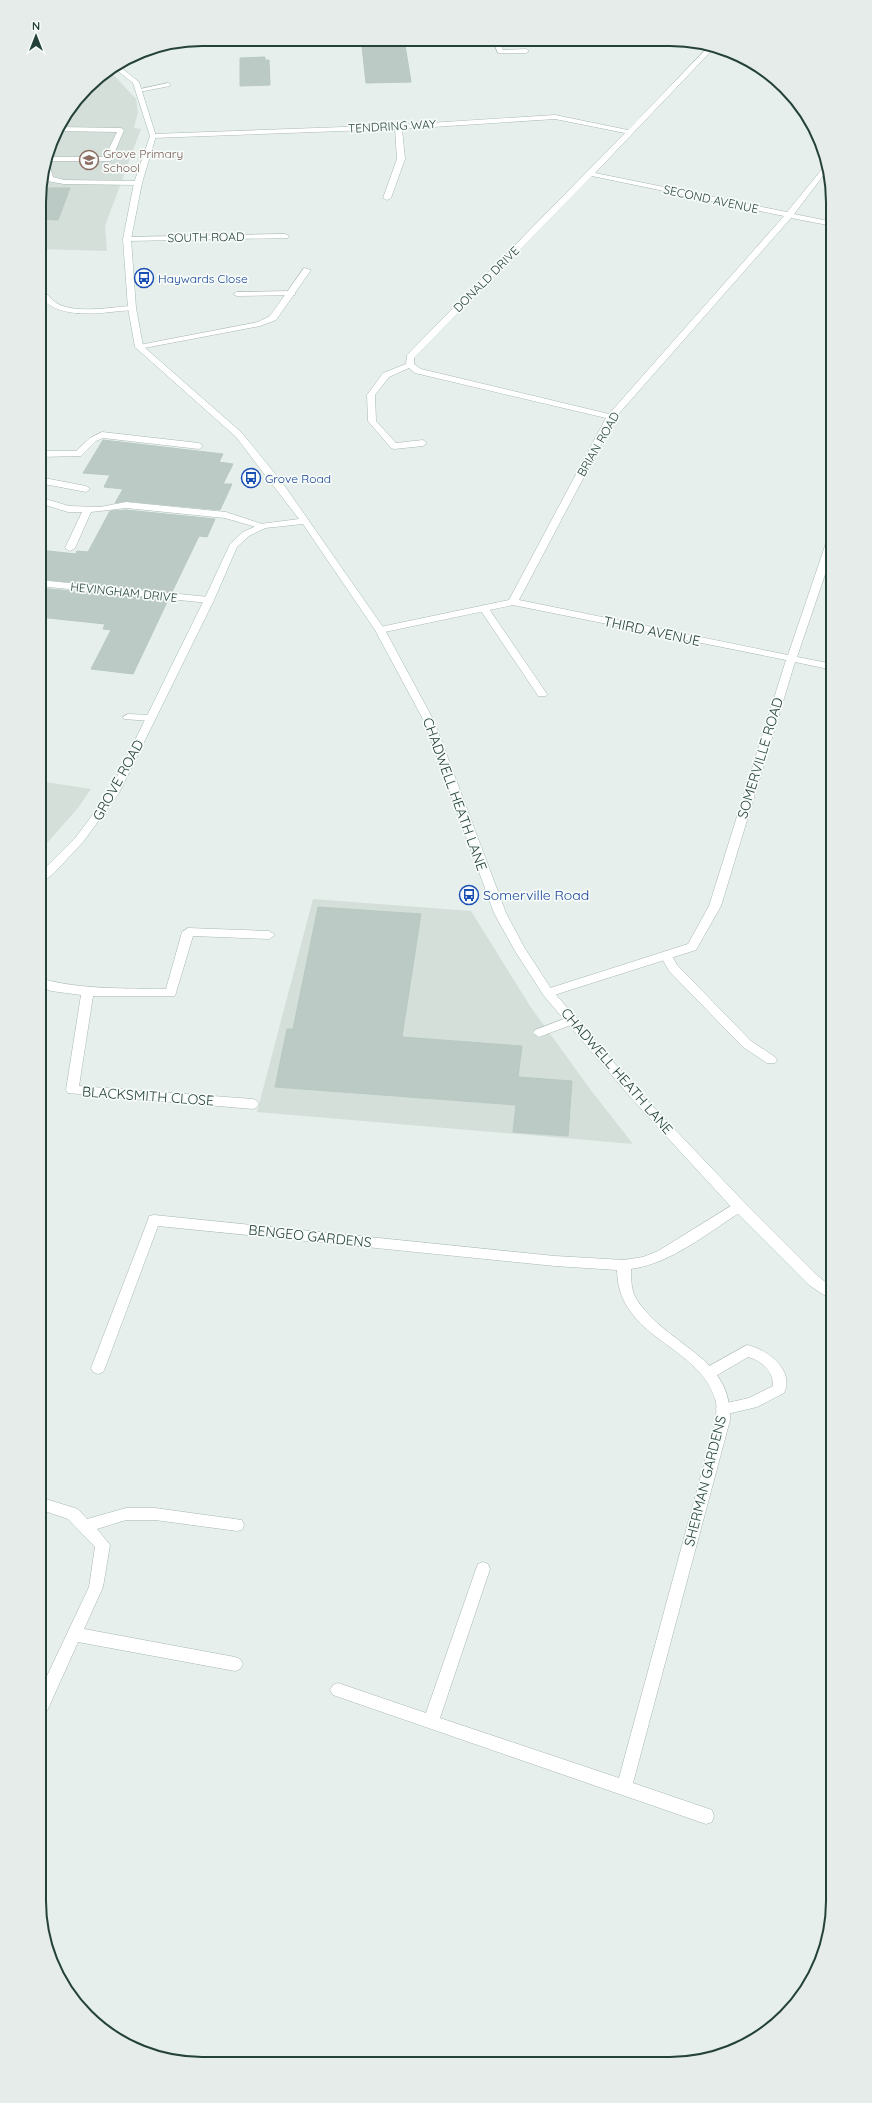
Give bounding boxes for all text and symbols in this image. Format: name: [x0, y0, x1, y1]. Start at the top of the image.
north arrow: [16, 16, 56, 56]
text: N: [32, 19, 40, 33]
street label: TENDRING WAY: [348, 116, 437, 136]
place label: Grove Primary School: [103, 146, 183, 175]
school or university icon: Grove Primary School: [78, 149, 100, 171]
street label: SECOND AVENUE: [662, 182, 760, 216]
street label: SOUTH ROAD: [167, 229, 245, 245]
street label: DONALD DRIVE: [450, 243, 522, 315]
bus stop icon: Haywards Close: [133, 267, 155, 289]
place label: Haywards Close: [158, 271, 248, 286]
street label: BRIAN ROAD: [573, 409, 623, 479]
bus stop icon: Grove Road: [240, 467, 262, 489]
place label: Grove Road: [265, 471, 331, 486]
street label: HEVINGHAM DRIVE: [70, 579, 178, 605]
street label: THIRD AVENUE: [602, 612, 702, 650]
street label: SOMERVILLE ROAD: [733, 695, 787, 821]
street label: CHADWELL HEATH LANE: [419, 715, 491, 873]
street label: GROVE ROAD: [88, 736, 148, 824]
bus stop icon: Somerville Road: [458, 884, 480, 906]
place label: Somerville Road: [483, 886, 589, 904]
street label: CHADWELL HEATH LANE: [557, 1004, 677, 1138]
street label: BLACKSMITH CLOSE: [81, 1082, 215, 1110]
street label: BENGEO GARDENS: [248, 1221, 373, 1251]
street label: SHERMAN GARDENS: [680, 1414, 730, 1548]

